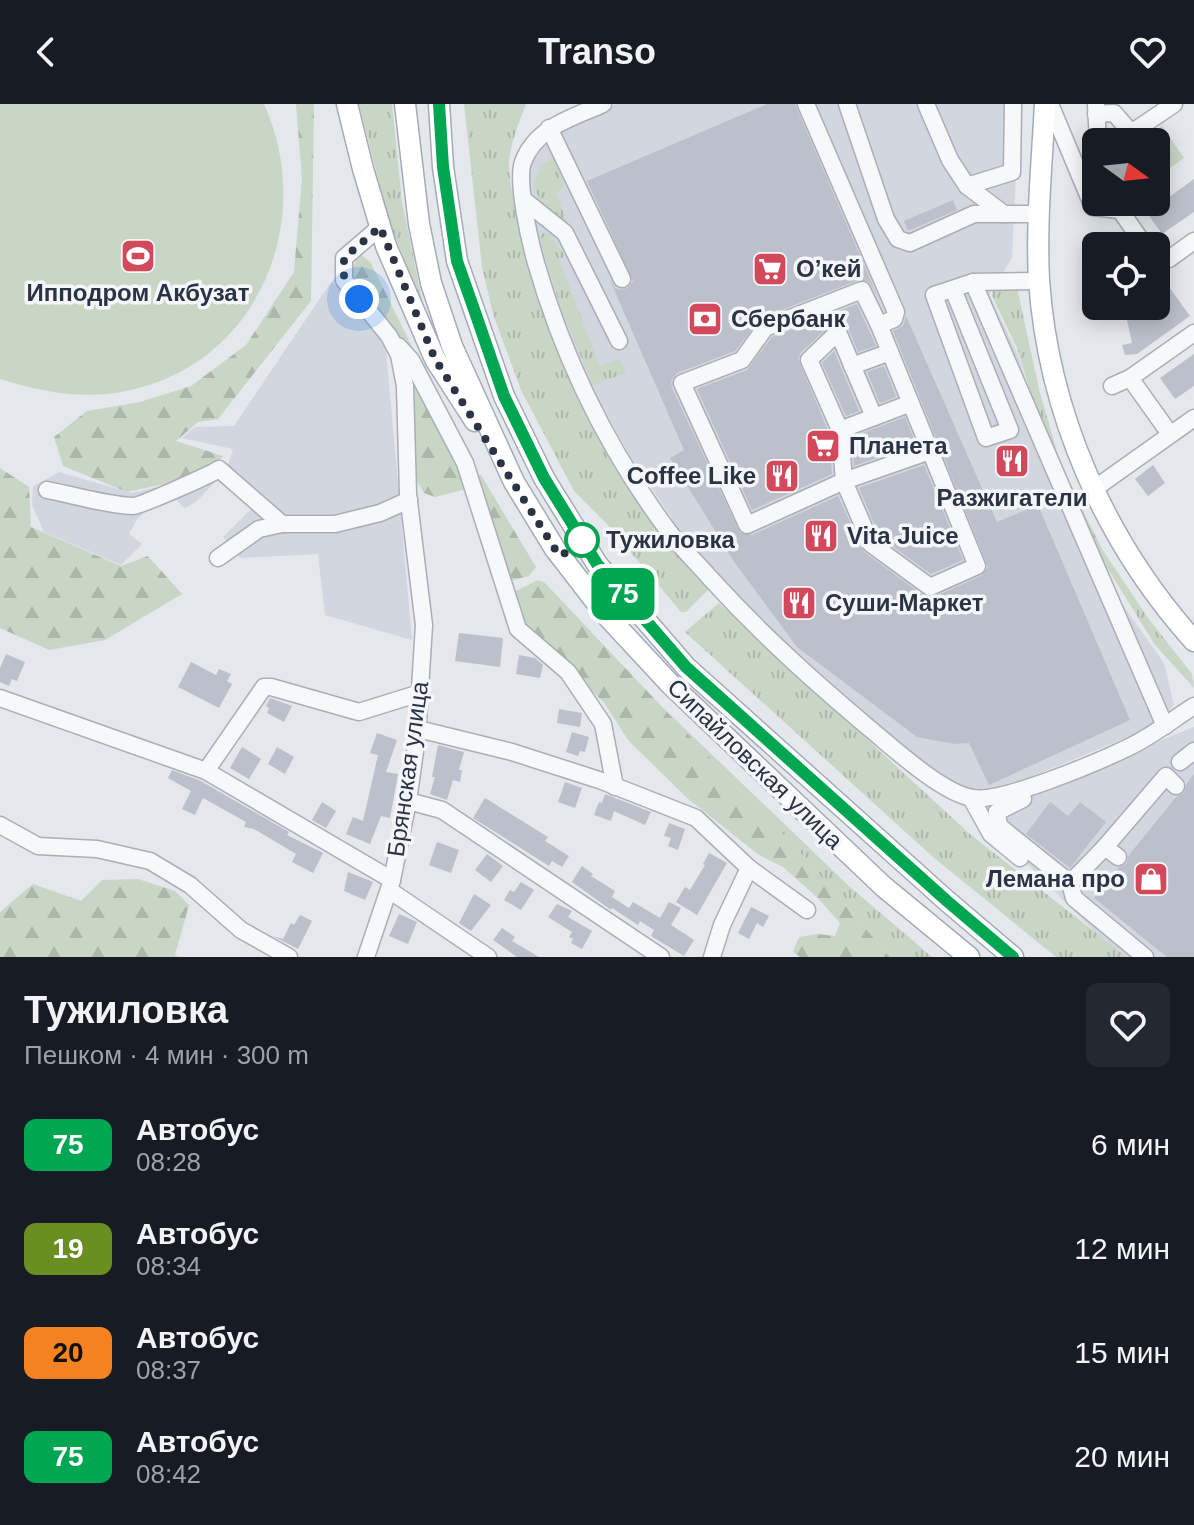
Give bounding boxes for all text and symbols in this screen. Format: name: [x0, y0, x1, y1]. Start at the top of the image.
icon: back: [24, 30, 68, 74]
icon: heart: [1126, 30, 1170, 74]
text: Transo: [538, 31, 656, 72]
north arrow: [1082, 128, 1170, 216]
map controls: [1082, 128, 1170, 320]
button: locate: [1082, 232, 1170, 320]
sports icon: Ипподром Акбузат: [119, 237, 157, 275]
supermarket icon: О’кей: [751, 250, 789, 288]
place label: О’кей: [796, 255, 861, 282]
place label: Ипподром Акбузат: [27, 279, 250, 306]
your location: [339, 279, 379, 319]
bank icon: Сбербанк: [686, 300, 724, 338]
place label: Сбербанк: [731, 305, 847, 332]
supermarket icon: Планета: [804, 427, 842, 465]
place label: Планета: [849, 432, 948, 459]
restaurant icon: Разжигатели: [993, 442, 1031, 480]
restaurant icon: Coffee Like: [763, 457, 801, 495]
place label: Coffee Like: [627, 462, 756, 489]
place label: Разжигатели: [936, 484, 1088, 511]
restaurant icon: Vita Juice: [802, 517, 840, 555]
place label: Vita Juice: [847, 522, 959, 549]
marker: Тужиловка: [565, 523, 599, 557]
place label: Тужиловка: [606, 526, 736, 553]
line badge: 75: [587, 568, 659, 620]
text: 75: [607, 578, 639, 609]
restaurant icon: Суши-Маркет: [780, 584, 818, 622]
place label: Суши-Маркет: [825, 589, 984, 616]
street label: Сипайловская улица: [662, 673, 849, 855]
street label: Брянская улица: [382, 679, 433, 858]
shop icon: Лемана про: [1132, 860, 1170, 898]
place label: Лемана про: [986, 865, 1125, 892]
button: heart: [1086, 983, 1170, 1067]
text: Тужиловка: [24, 989, 228, 1031]
text: Пешком · 4 мин · 300 m: [24, 1040, 309, 1070]
text: Автобус: [136, 1113, 259, 1146]
text: 6 мин: [1091, 1128, 1170, 1161]
text: 75: [52, 1129, 84, 1160]
text: 08:28: [136, 1147, 201, 1177]
text: Автобус: [136, 1217, 259, 1250]
text: 12 мин: [1074, 1232, 1170, 1265]
text: 19: [52, 1233, 84, 1264]
text: 08:34: [136, 1251, 201, 1281]
text: Автобус: [136, 1321, 259, 1354]
text: 15 мин: [1074, 1336, 1170, 1369]
text: 20: [52, 1337, 84, 1368]
text: 08:37: [136, 1355, 201, 1385]
text: Автобус: [136, 1425, 259, 1458]
text: 20 мин: [1074, 1440, 1170, 1473]
text: 75: [52, 1441, 84, 1472]
text: 08:42: [136, 1459, 201, 1489]

